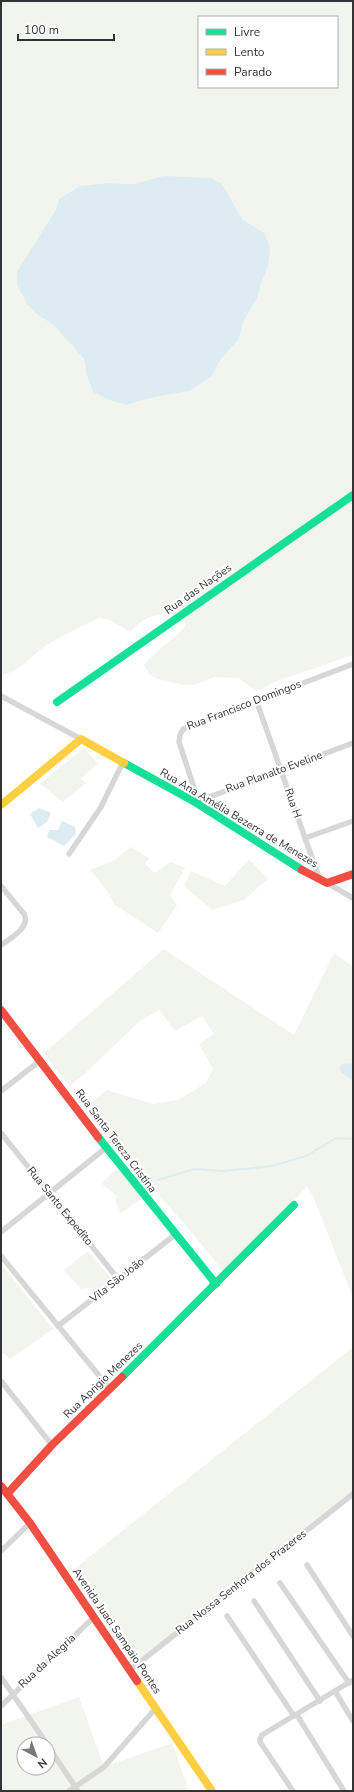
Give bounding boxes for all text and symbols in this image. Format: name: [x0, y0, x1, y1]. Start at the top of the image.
scale bar: [18, 16, 114, 42]
legend: [198, 16, 338, 88]
text: 100 m: [24, 22, 59, 38]
text: Livre: [234, 24, 260, 40]
text: Lento: [234, 44, 265, 60]
text: Parado: [234, 64, 272, 80]
street label: Rua das Nações: [161, 560, 235, 618]
street label: Rua Francisco Domingos: [185, 676, 303, 734]
street label: Rua Planalto Eveline: [224, 747, 325, 796]
street label: Rua Ana Amélia Bezerra de Menezes: [157, 765, 321, 871]
street label: Rua H: [281, 786, 305, 820]
street label: Rua Santa Tereza Cristina: [72, 1086, 160, 1196]
street label: Rua Santo Expedito: [24, 1164, 96, 1248]
street label: Vila São João: [86, 1254, 147, 1307]
street label: Rua Aprigio Menezes: [60, 1338, 146, 1422]
street label: Rua Nossa Senhora dos Prazeres: [172, 1526, 310, 1638]
street label: Avenida Juaci Sampaio Pontes: [69, 1565, 165, 1697]
street label: Rua da Alegria: [15, 1630, 79, 1691]
north arrow: [16, 1736, 56, 1776]
text: N: [34, 1755, 50, 1772]

